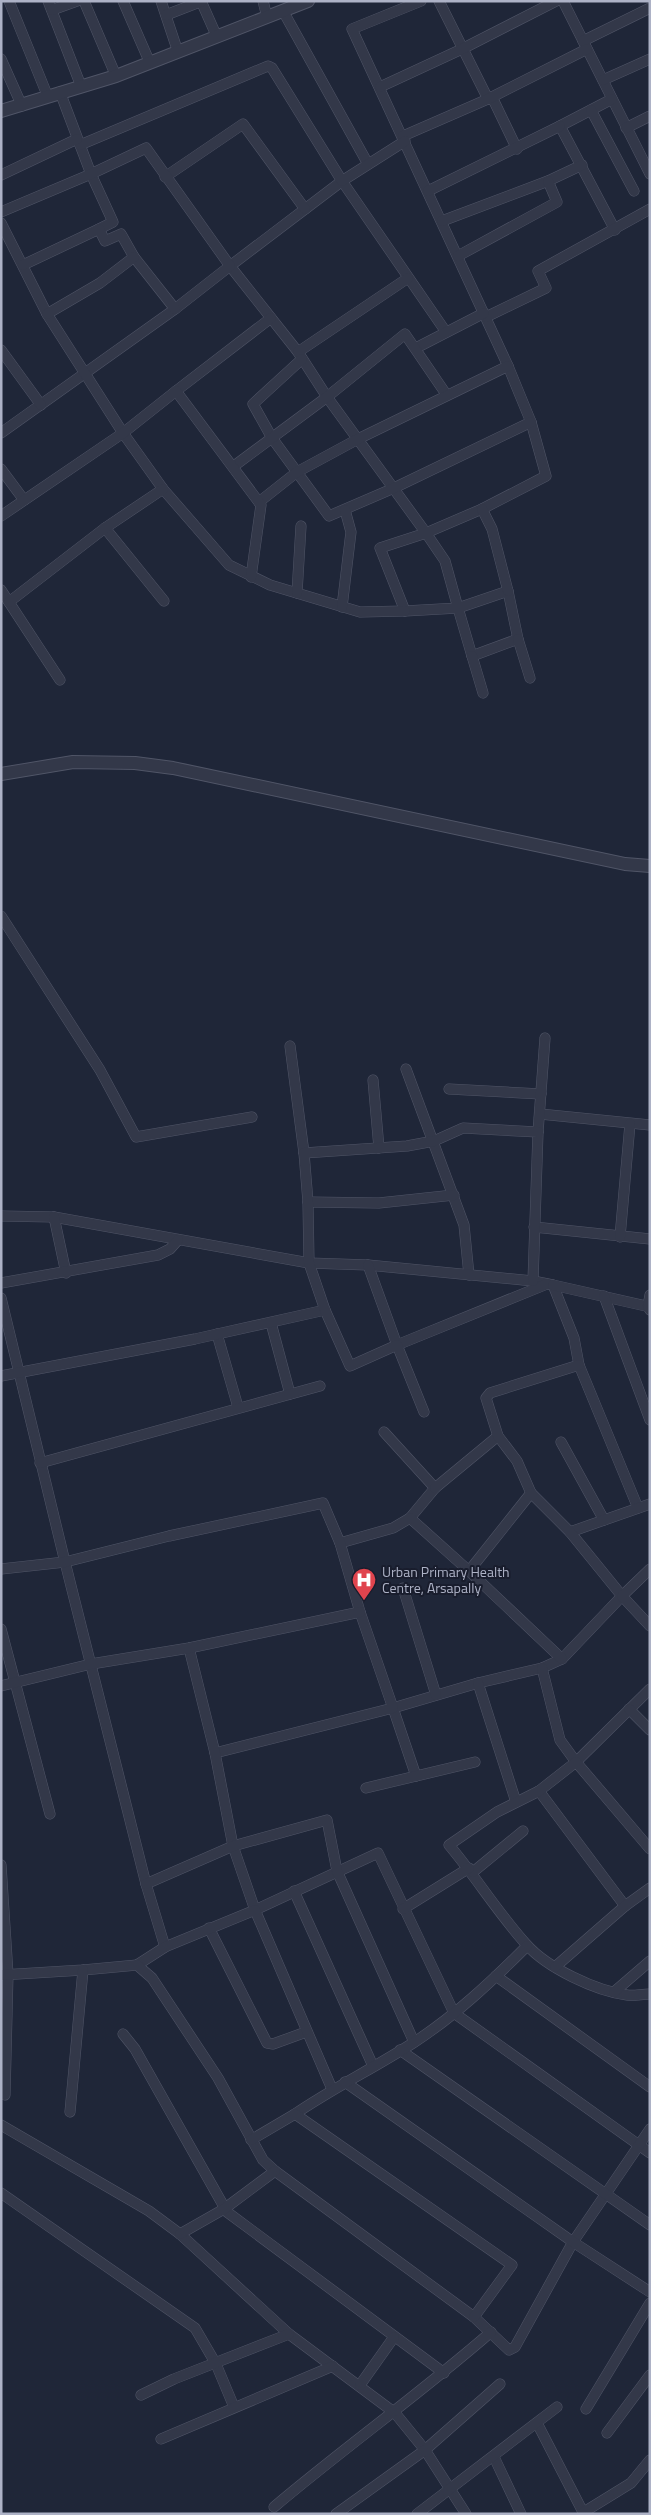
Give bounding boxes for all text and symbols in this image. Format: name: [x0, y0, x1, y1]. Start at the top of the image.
place label: Urban Primary Health Centre, Arsapally: [382, 1561, 510, 1598]
hospital icon: Urban Primary Health Centre, Arsapally: [351, 1567, 377, 1601]

